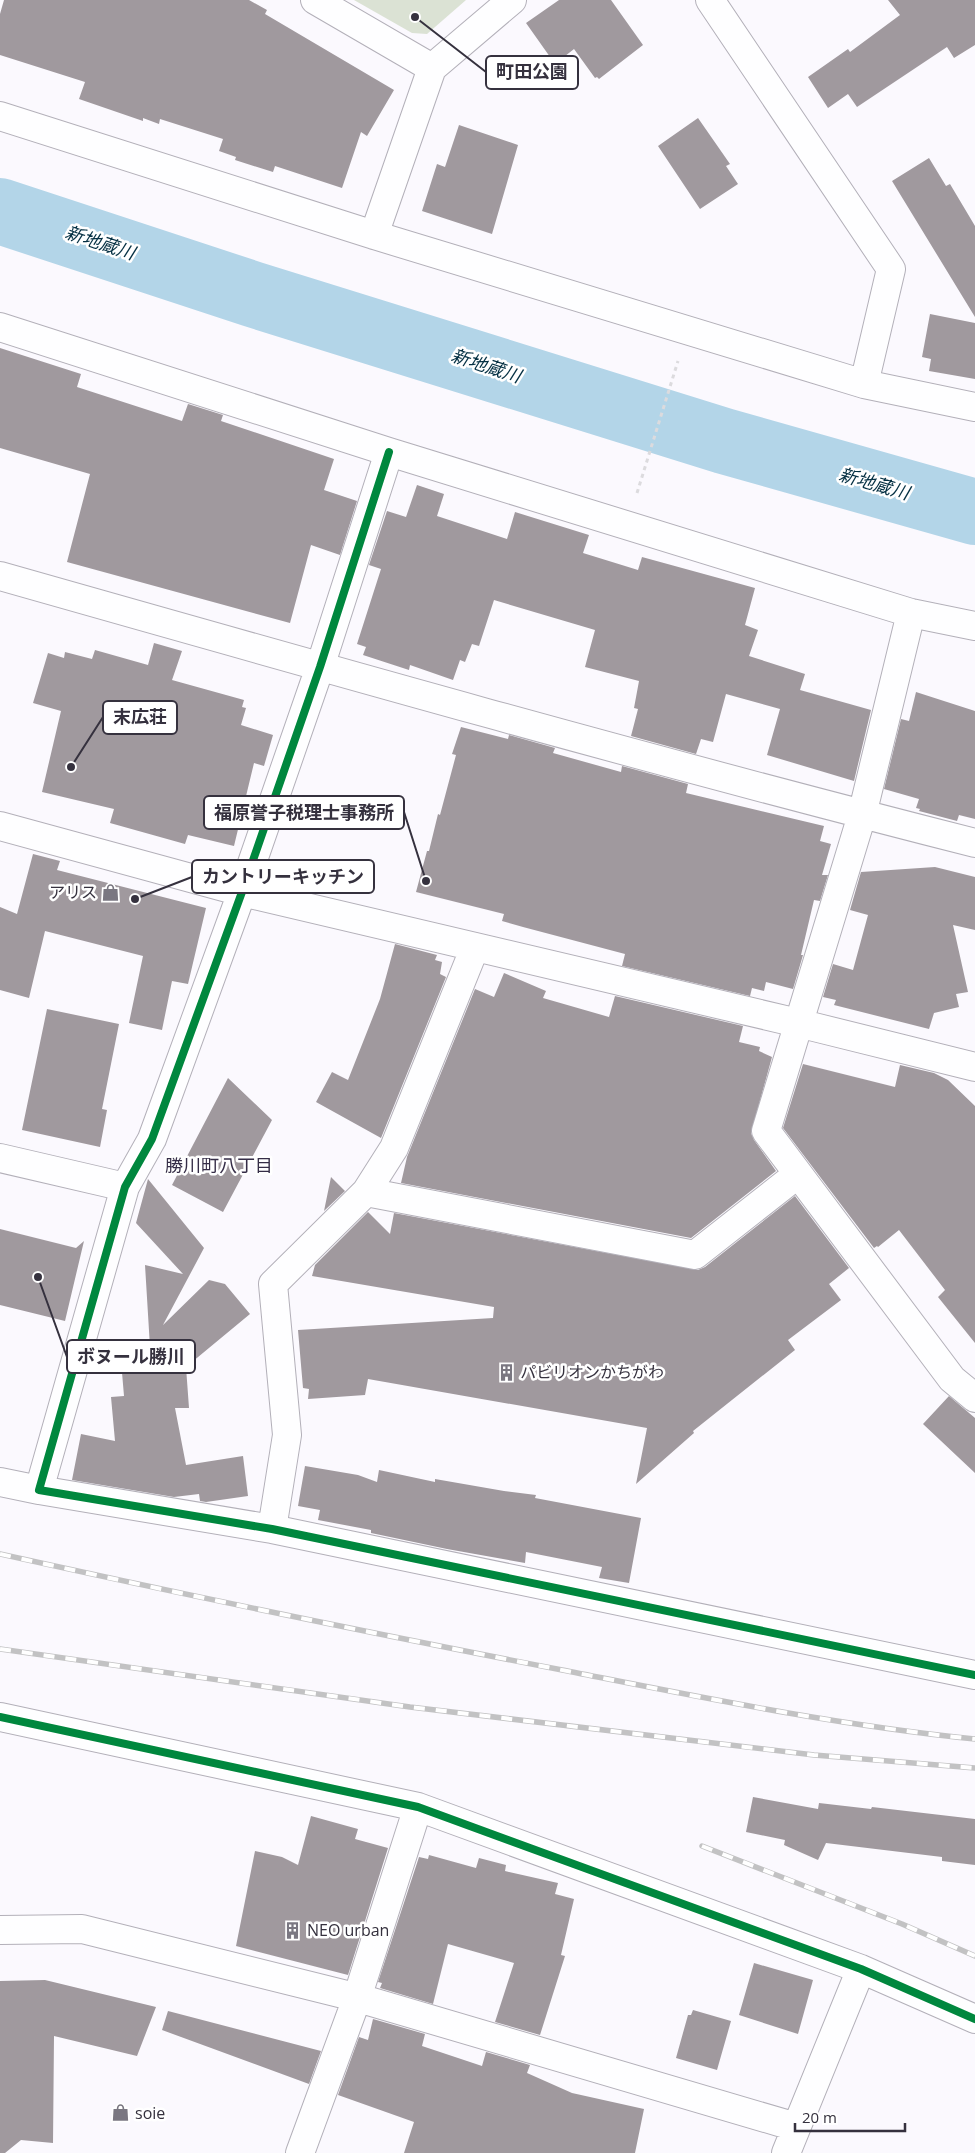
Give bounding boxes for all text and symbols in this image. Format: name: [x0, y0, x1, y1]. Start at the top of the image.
callout: 町田公園: [486, 56, 578, 89]
text: 町田公園: [496, 59, 568, 83]
water label: 新地蔵川: [62, 220, 140, 265]
water label: 新地蔵川: [448, 343, 526, 388]
water label: 新地蔵川: [836, 462, 914, 505]
callout: 末広荘: [103, 701, 177, 734]
text: 末広荘: [113, 704, 167, 728]
callout: 福原誉子税理士事務所: [204, 796, 404, 829]
text: 福原誉子税理士事務所: [214, 800, 394, 824]
callout: カントリーキッチン: [192, 860, 374, 893]
text: カントリーキッチン: [202, 864, 364, 888]
place label: アリス: [49, 881, 97, 903]
shop icon: アリス: [101, 882, 121, 902]
district label: 勝川町八丁目: [165, 1153, 273, 1177]
callout: ボヌール勝川: [67, 1340, 195, 1373]
text: ボヌール勝川: [77, 1344, 185, 1368]
place label: パビリオンかちがわ: [520, 1361, 664, 1383]
building icon: パビリオンかちがわ: [496, 1362, 516, 1382]
place label: NEO urban: [307, 1919, 389, 1941]
building icon: NEO urban: [283, 1920, 303, 1940]
scale bar: [795, 2100, 905, 2132]
place label: soie: [135, 2102, 165, 2124]
shop icon: soie: [111, 2103, 131, 2123]
text: 20 m: [802, 2107, 837, 2127]

